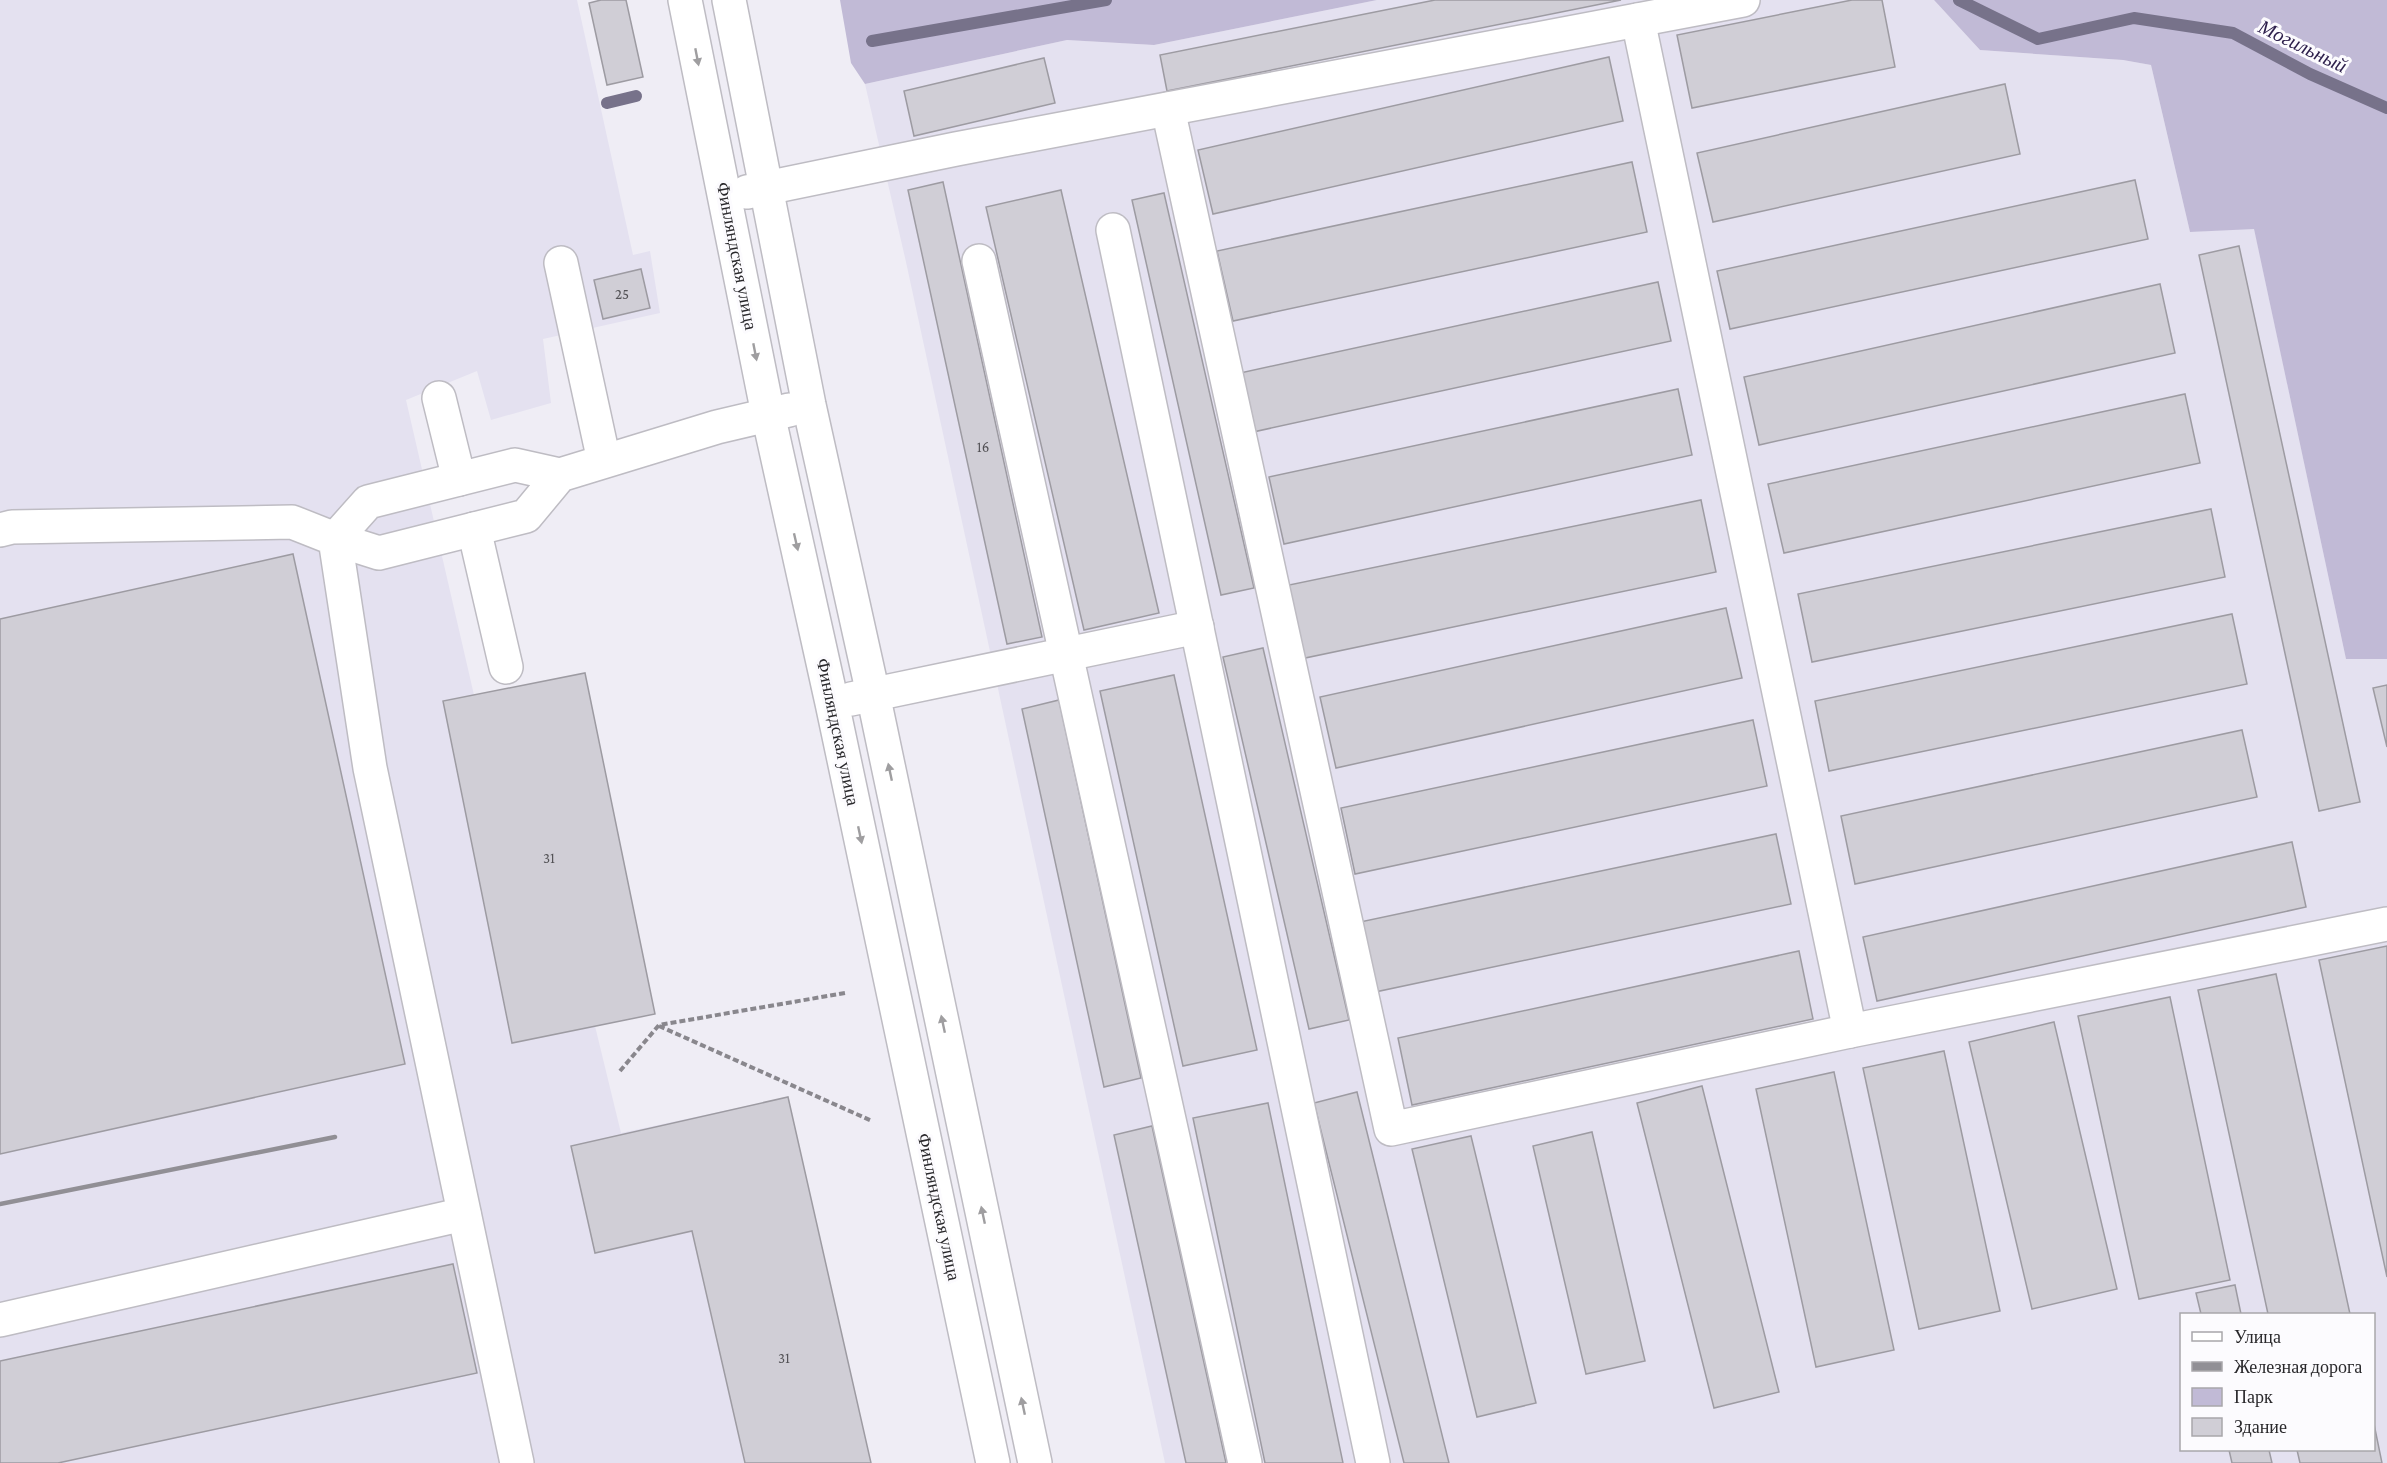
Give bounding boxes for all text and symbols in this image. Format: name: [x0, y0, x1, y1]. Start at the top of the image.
water label: Могильный: [2254, 15, 2351, 77]
one-way arrow: [693, 48, 702, 67]
street label: Финляндская улица: [713, 180, 761, 332]
house number: 25: [615, 286, 629, 302]
one-way arrow: [751, 342, 760, 361]
house number: 16: [977, 439, 989, 455]
one-way arrow: [792, 533, 801, 552]
street label: Финляндская улица: [813, 657, 863, 807]
one-way arrow: [884, 762, 894, 781]
one-way arrow: [856, 826, 865, 845]
house number: 31: [543, 850, 555, 866]
one-way arrow: [937, 1015, 947, 1033]
street label: Финляндская улица: [914, 1132, 964, 1282]
one-way arrow: [977, 1206, 987, 1224]
legend: [2180, 1313, 2375, 1451]
text: Улица: [2234, 1327, 2281, 1347]
house number: 31: [778, 1350, 790, 1366]
text: Железная дорога: [2234, 1357, 2362, 1377]
text: Парк: [2234, 1387, 2273, 1407]
one-way arrow: [1017, 1396, 1027, 1415]
text: Здание: [2234, 1417, 2287, 1437]

